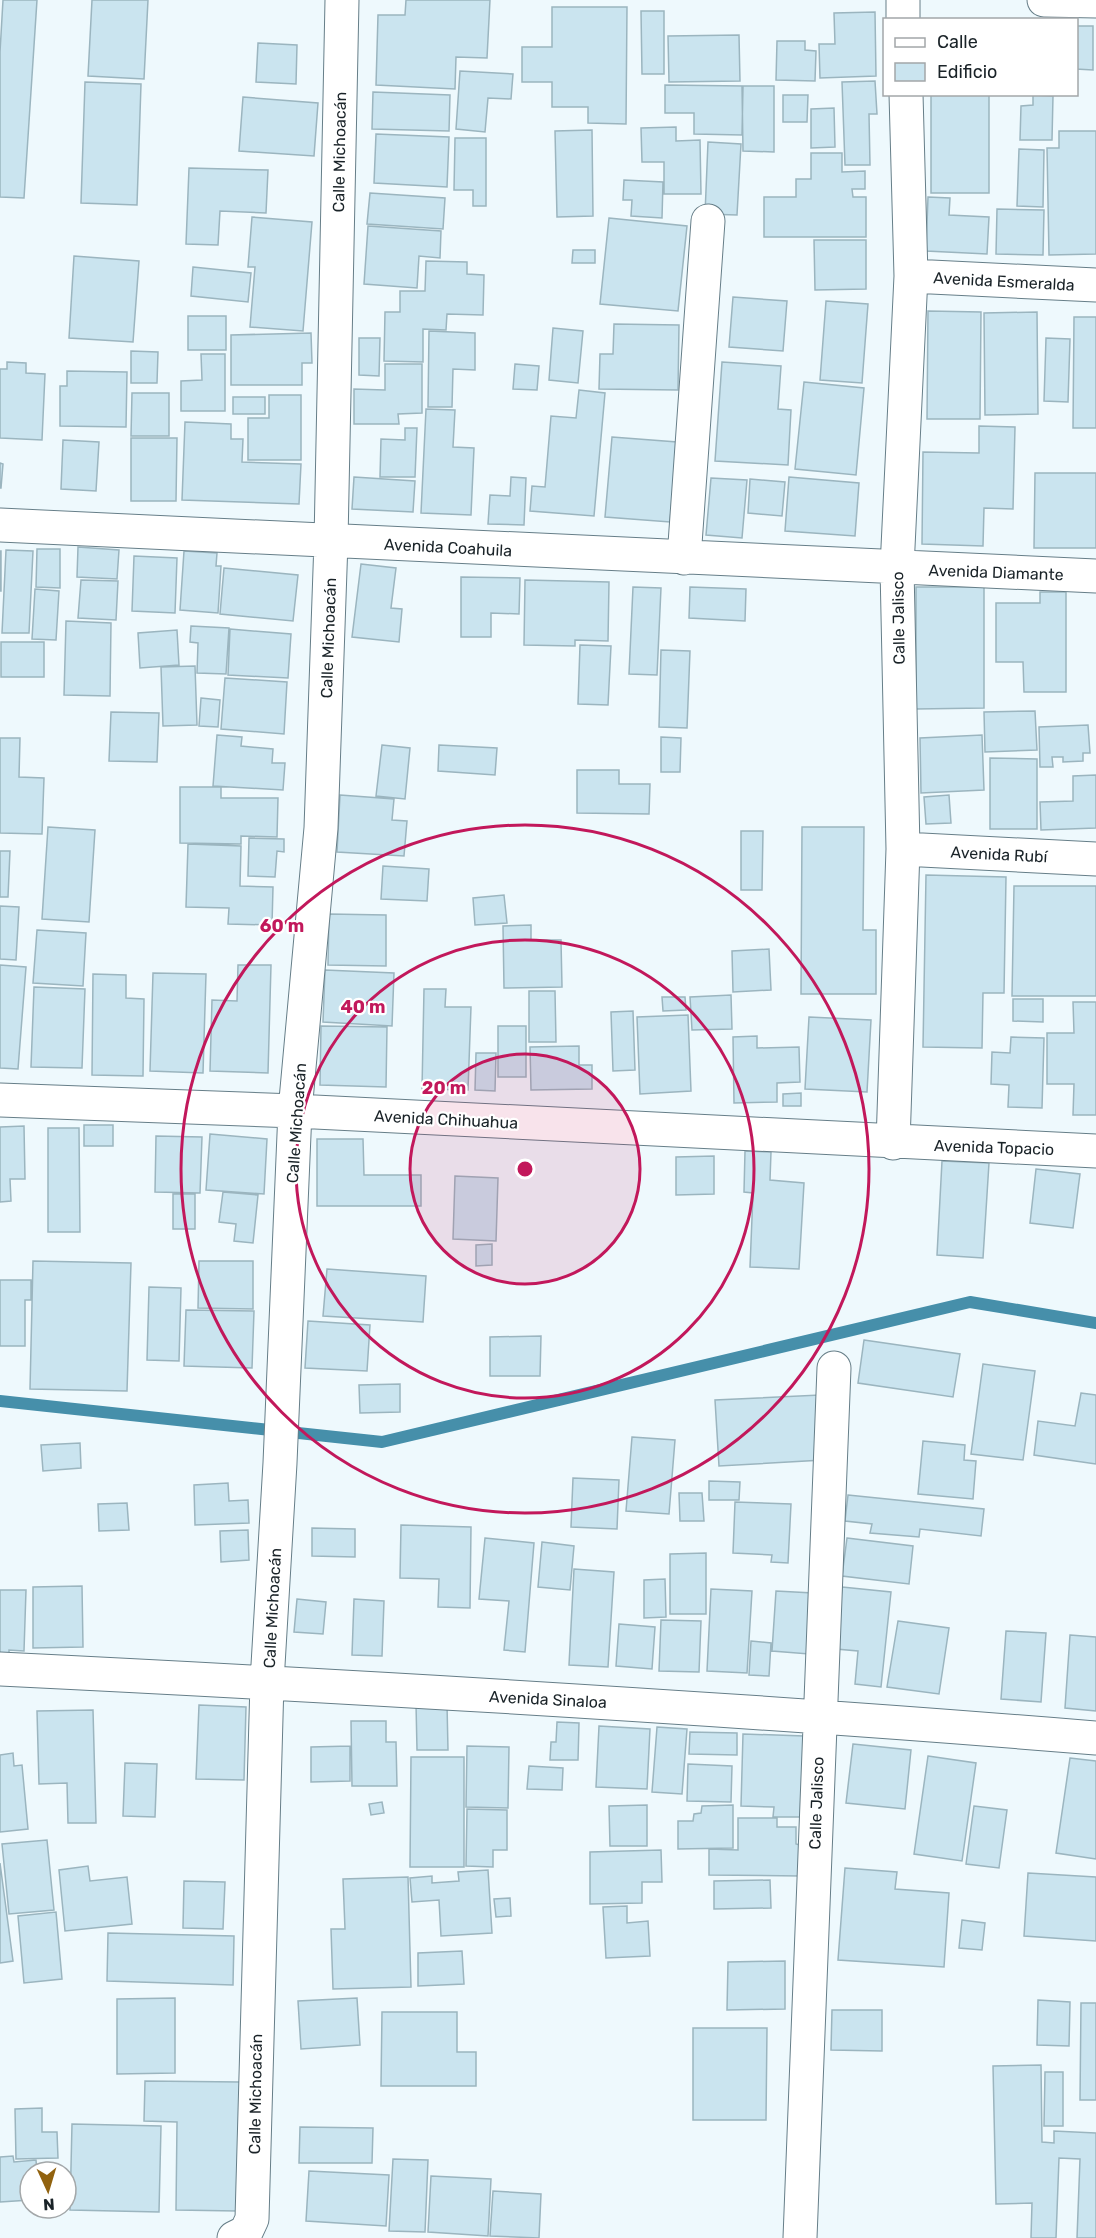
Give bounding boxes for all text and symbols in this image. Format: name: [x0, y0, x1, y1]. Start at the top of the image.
legend: [883, 18, 1078, 96]
text: Calle: [937, 31, 978, 53]
text: Edificio: [937, 61, 997, 83]
street label: Calle Michoacán: [329, 92, 350, 213]
street label: Avenida Esmeralda: [933, 268, 1075, 295]
street label: Avenida Coahuila: [383, 535, 513, 560]
street label: Avenida Diamante: [928, 561, 1064, 584]
street label: Calle Jalisco: [888, 571, 909, 665]
street label: Calle Michoacán: [317, 577, 340, 699]
street label: Avenida Rubí: [950, 842, 1049, 867]
text: 60 m: [260, 915, 304, 937]
text: 40 m: [341, 996, 385, 1018]
street label: Calle Michoacán: [283, 1062, 310, 1184]
text: 20 m: [422, 1077, 466, 1099]
street label: Avenida Chihuahua: [373, 1106, 519, 1133]
street label: Avenida Topacio: [934, 1136, 1054, 1159]
centre of rings: [515, 1159, 535, 1179]
street label: Calle Michoacán: [260, 1547, 285, 1669]
street label: Avenida Sinaloa: [489, 1687, 607, 1712]
street label: Calle Jalisco: [805, 1756, 828, 1850]
street label: Calle Michoacán: [245, 2034, 266, 2155]
north arrow: [18, 2160, 78, 2220]
text: N: [43, 2195, 55, 2214]

